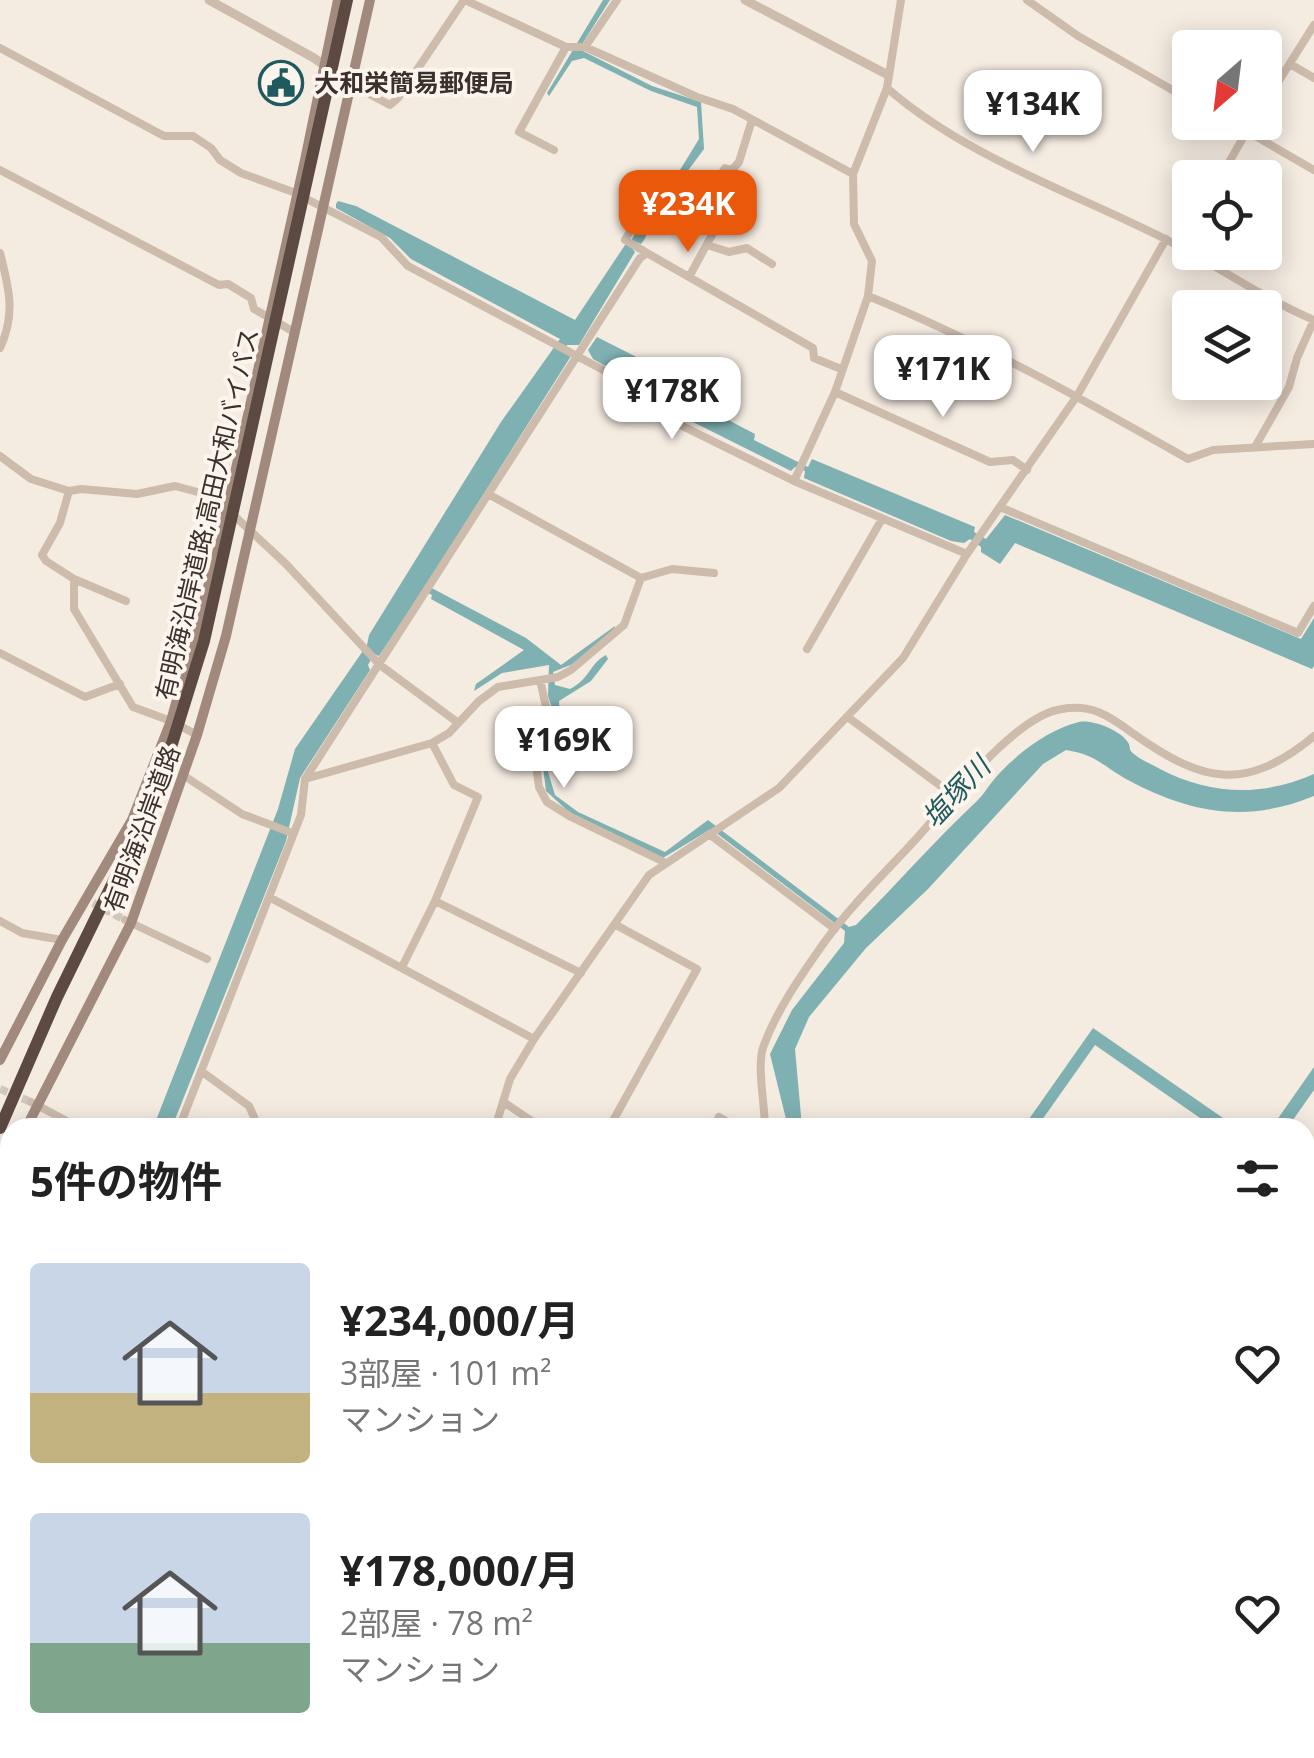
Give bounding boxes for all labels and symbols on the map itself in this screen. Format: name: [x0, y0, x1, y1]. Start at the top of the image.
north arrow: [1172, 30, 1282, 140]
public building icon: 大和栄簡易郵便局: [258, 60, 304, 106]
place label: 大和栄簡易郵便局: [314, 65, 514, 99]
pin: ¥134K: [963, 70, 1103, 155]
pin: ¥234K: [618, 170, 758, 255]
street label: 有明海沿岸道路;高田大和バイパス: [147, 324, 265, 703]
pin: ¥171K: [873, 335, 1013, 420]
pin: ¥178K: [602, 357, 742, 442]
pin: ¥169K: [494, 706, 634, 791]
street label: 有明海沿岸道路: [95, 741, 187, 917]
water label: 塩塚川: [913, 745, 1000, 835]

